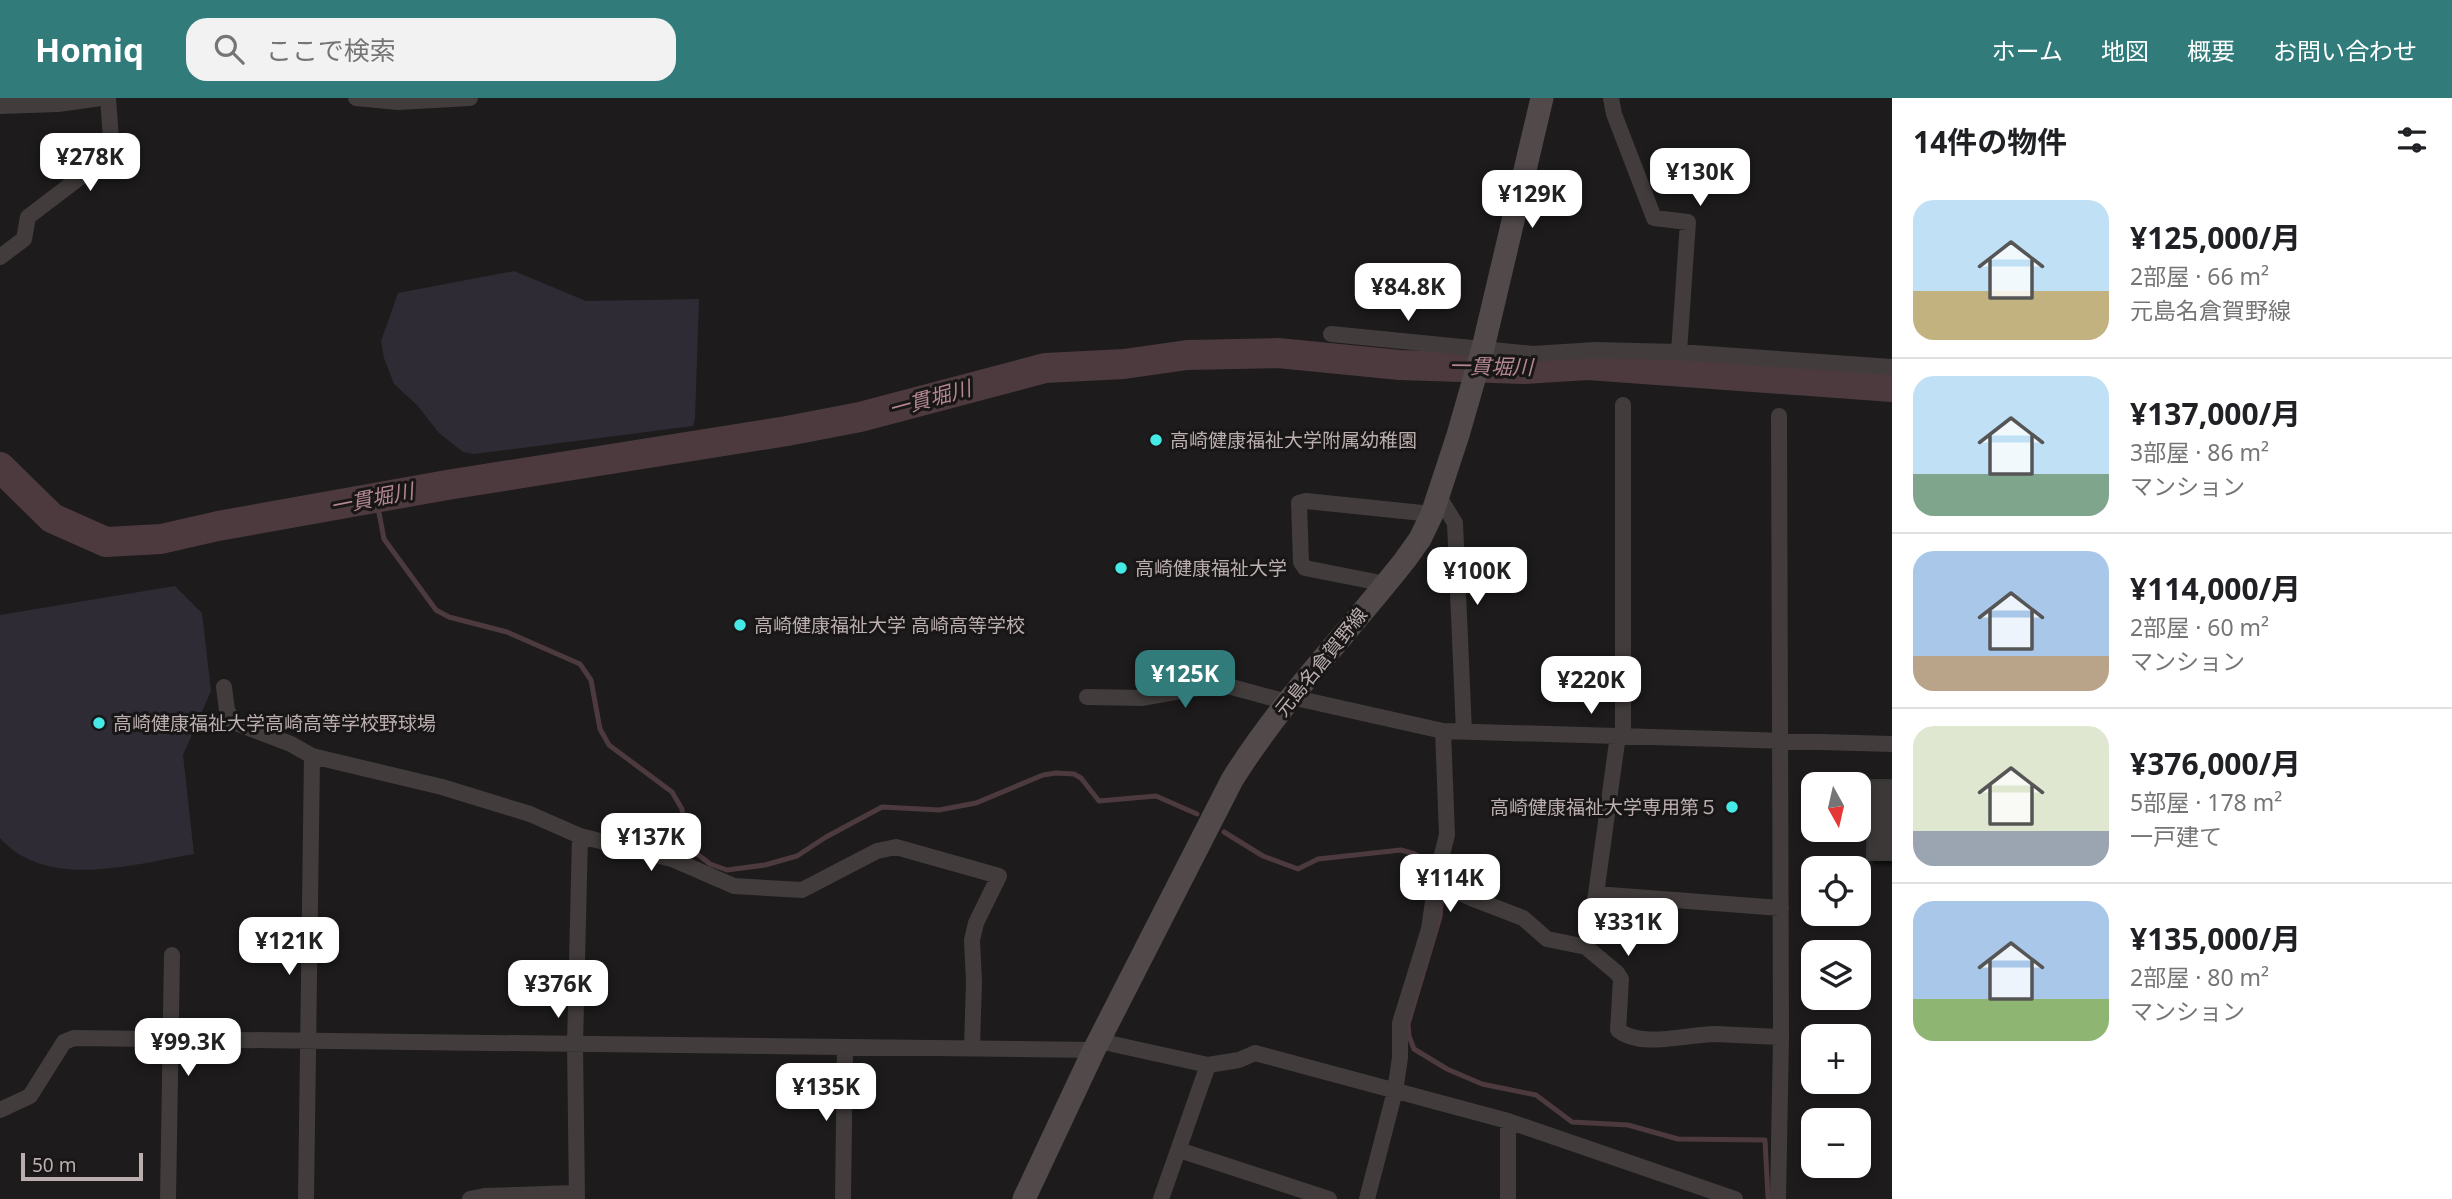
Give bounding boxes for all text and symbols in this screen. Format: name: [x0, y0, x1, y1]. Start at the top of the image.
search box: [186, 18, 676, 81]
text: Homiq: [35, 27, 144, 72]
icon: search: [210, 30, 248, 68]
text: ここで検索: [266, 32, 396, 68]
text: ホーム: [1992, 34, 2063, 67]
text: 地図: [2101, 34, 2149, 67]
text: 概要: [2187, 34, 2235, 67]
text: お問い合わせ: [2273, 34, 2417, 67]
text: 14件の物件: [1913, 121, 2067, 162]
icon: filters: [2393, 121, 2431, 159]
pin: ¥278K: [41, 134, 139, 193]
text: ¥278K: [56, 140, 124, 172]
pin: ¥130K: [1651, 148, 1749, 208]
text: ¥130K: [1666, 155, 1734, 187]
pin: ¥129K: [1483, 170, 1581, 230]
text: ¥129K: [1498, 177, 1566, 209]
text: ¥125,000/月: [2130, 217, 2301, 258]
icon: home: [1969, 228, 2053, 312]
text: 2部屋 · 66 m²: [2130, 260, 2269, 292]
pin: ¥84.8K: [1351, 264, 1465, 323]
text: ¥84.8K: [1371, 270, 1445, 302]
text: 元島名倉賀野線: [2130, 294, 2291, 326]
water label: 一貫堀川: [1449, 351, 1535, 381]
water label: 一貫堀川: [886, 373, 976, 422]
text: ¥137,000/月: [2130, 393, 2301, 434]
icon: home: [1969, 404, 2053, 488]
place label: 高崎健康福祉大学附属幼稚園: [1170, 427, 1417, 453]
marker: 高崎健康福祉大学附属幼稚園: [1148, 432, 1164, 448]
text: 3部屋 · 86 m²: [2130, 436, 2269, 468]
text: マンション: [2130, 470, 2245, 502]
water label: 一貫堀川: [328, 476, 418, 520]
pin: ¥100K: [1428, 547, 1526, 607]
text: ¥100K: [1443, 554, 1511, 586]
place label: 高崎健康福祉大学: [1135, 555, 1287, 581]
marker: 高崎健康福祉大学: [1113, 560, 1129, 576]
text: ¥114,000/月: [2130, 568, 2301, 609]
icon: home: [1969, 579, 2053, 663]
street label: 元島名倉賀野線: [1269, 602, 1373, 722]
text: 2部屋 · 60 m²: [2130, 611, 2269, 643]
place label: 高崎健康福祉大学 高崎高等学校: [754, 612, 1025, 638]
marker: 高崎健康福祉大学 高崎高等学校: [732, 617, 748, 633]
text: マンション: [2130, 645, 2245, 677]
pin: ¥125K: [1136, 650, 1234, 710]
pin: ¥220K: [1542, 656, 1640, 716]
text: ¥125K: [1151, 657, 1219, 689]
text: ¥220K: [1557, 663, 1625, 695]
place label: 高崎健康福祉大学高崎高等学校野球場: [113, 710, 436, 736]
marker: 高崎健康福祉大学高崎高等学校野球場: [91, 715, 107, 731]
text: ¥376,000/月: [2130, 743, 2301, 784]
icon: home: [1969, 754, 2053, 838]
north arrow: [1801, 772, 1871, 842]
map controls: [1801, 772, 1871, 1178]
text: 5部屋 · 178 m²: [2130, 786, 2282, 818]
place label: 高崎健康福祉大学専用第５: [1490, 794, 1718, 820]
marker: 高崎健康福祉大学専用第５: [1724, 799, 1740, 815]
pin: ¥137K: [602, 814, 700, 873]
text: ¥137K: [617, 820, 685, 852]
text: 一戸建て: [2130, 820, 2222, 852]
pin: ¥114K: [1401, 854, 1499, 914]
button: locate: [1801, 856, 1871, 926]
text: ¥114K: [1416, 861, 1484, 893]
pin: ¥331K: [1579, 898, 1677, 958]
text: ¥331K: [1594, 905, 1662, 937]
pin: ¥121K: [240, 918, 338, 977]
text: ¥135,000/月: [2130, 918, 2301, 959]
text: ¥121K: [255, 924, 323, 956]
icon: home: [1969, 929, 2053, 1013]
button: layers: [1801, 940, 1871, 1010]
pin: ¥376K: [509, 960, 607, 1020]
text: 2部屋 · 80 m²: [2130, 961, 2269, 993]
text: ¥376K: [524, 967, 592, 999]
text: マンション: [2130, 995, 2245, 1027]
pin: ¥99.3K: [131, 1018, 245, 1078]
button: +: [1801, 1024, 1871, 1094]
text: ¥99.3K: [151, 1025, 225, 1057]
pin: ¥135K: [777, 1063, 875, 1123]
text: ¥135K: [792, 1070, 860, 1102]
button: −: [1801, 1108, 1871, 1178]
scale bar: [21, 1150, 144, 1182]
text: 50 m: [32, 1152, 76, 1178]

